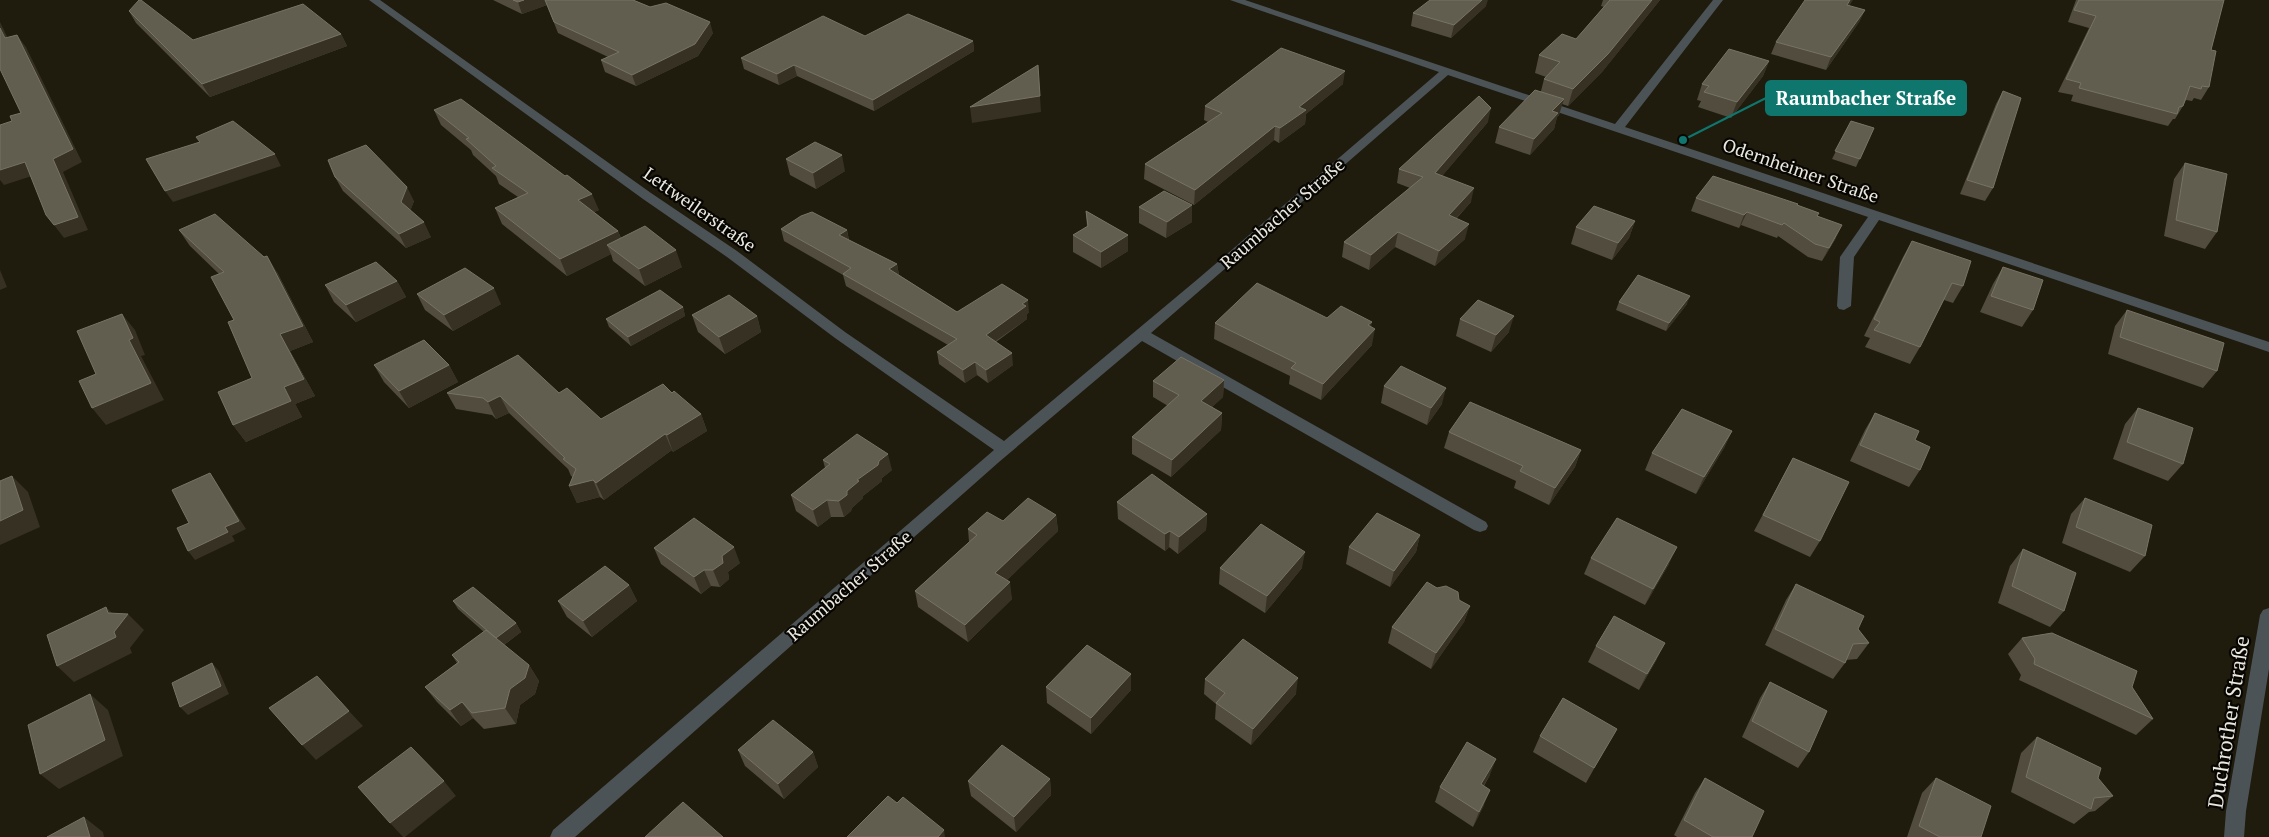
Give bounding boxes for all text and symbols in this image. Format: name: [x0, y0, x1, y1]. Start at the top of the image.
callout: Raumbacher Straße: [1766, 81, 1966, 115]
text: Raumbacher Straße: [1776, 85, 1956, 110]
street label: Odernheimer Straße: [1720, 132, 1882, 208]
street label: Raumbacher Straße: [1215, 152, 1349, 274]
street label: Lettweilerstraße: [639, 161, 761, 257]
street label: Raumbacher Straße: [782, 524, 916, 646]
street label: Duchrother Straße: [2201, 634, 2255, 810]

